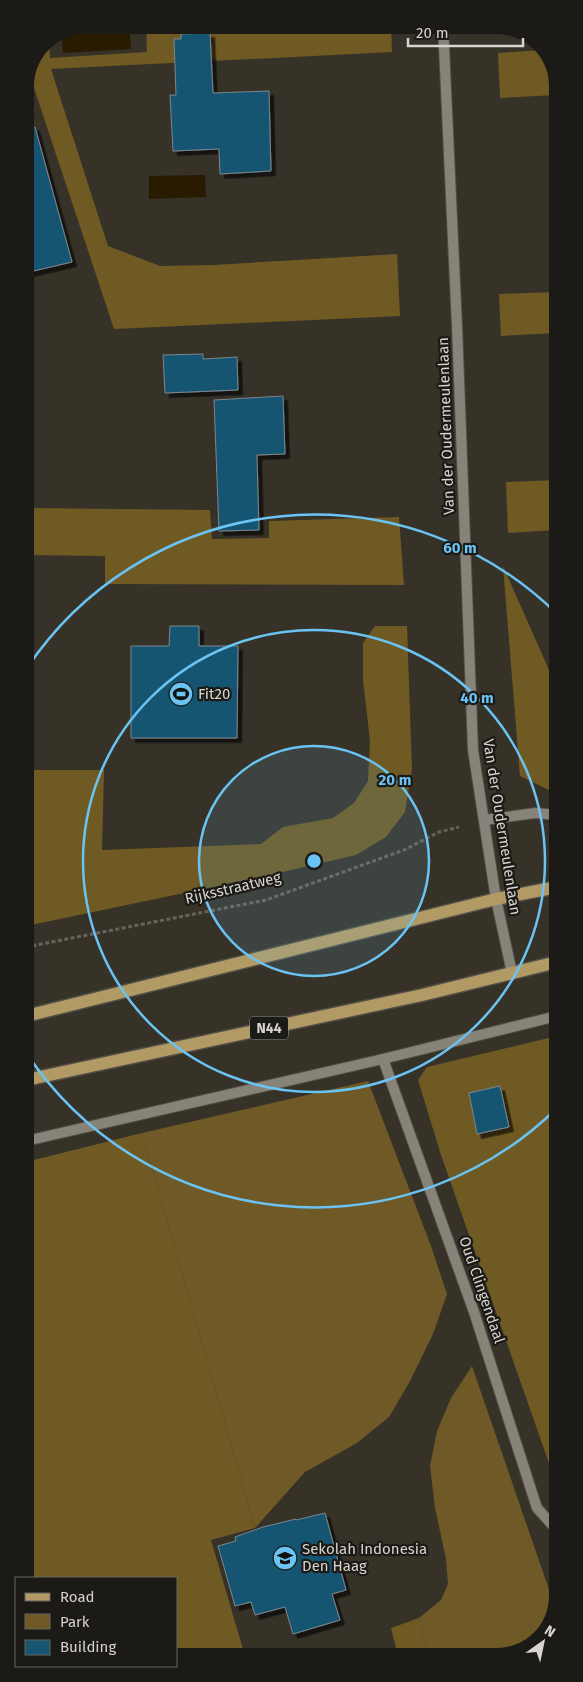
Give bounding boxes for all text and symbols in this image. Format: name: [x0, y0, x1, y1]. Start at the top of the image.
scale bar: [408, 15, 523, 47]
text: 20 m: [416, 24, 449, 42]
street label: Van der Oudermeulenlaan: [434, 337, 458, 515]
text: 60 m: [443, 539, 477, 557]
sports icon: Fit20: [168, 681, 194, 707]
place label: Fit20: [198, 685, 230, 703]
text: 40 m: [460, 689, 494, 707]
street label: Van der Oudermeulenlaan: [479, 738, 525, 916]
text: 20 m: [379, 771, 411, 789]
centre of rings: [305, 852, 323, 870]
street label: Rijksstraatweg: [183, 868, 283, 908]
road number: N44: [250, 1016, 288, 1040]
street label: Oud Clingendaal: [455, 1234, 509, 1346]
place label: Sekolah Indonesia Den Haag: [302, 1540, 427, 1575]
school or university icon: Sekolah Indonesia Den Haag: [272, 1545, 298, 1571]
legend: [15, 1577, 178, 1667]
text: Road: [60, 1588, 95, 1606]
text: Park: [60, 1613, 90, 1631]
north arrow: [518, 1617, 568, 1667]
text: N: [541, 1622, 558, 1641]
text: Building: [60, 1638, 116, 1656]

